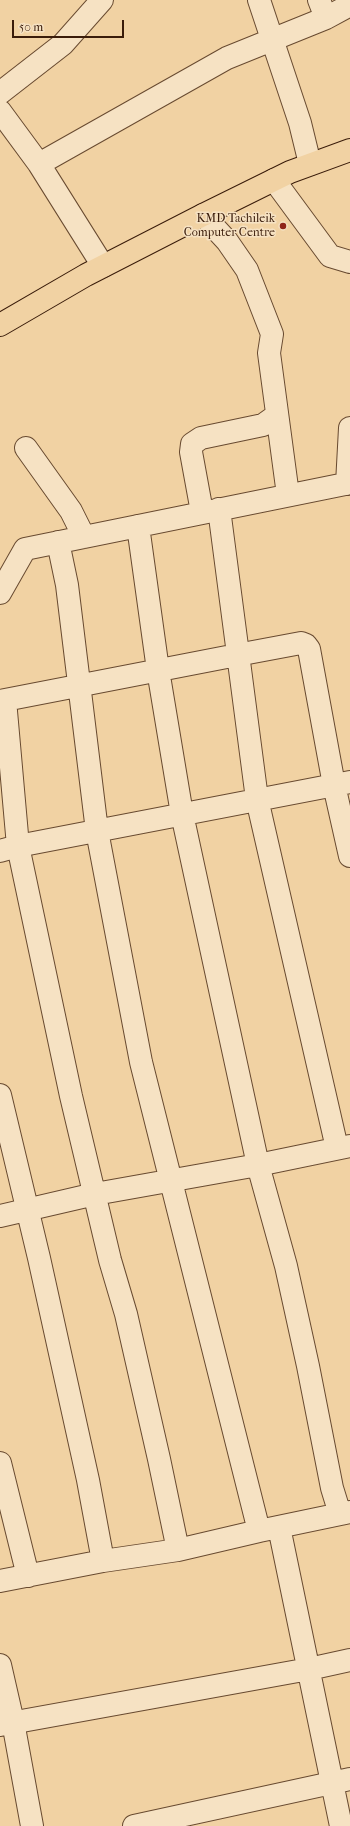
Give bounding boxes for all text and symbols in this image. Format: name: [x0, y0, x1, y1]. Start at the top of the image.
scale bar: [14, 12, 126, 38]
text: 50 m: [19, 20, 43, 34]
place label: KMD Tachileik Computer Centre: [184, 212, 275, 240]
marker: KMD Tachileik Computer Centre: [278, 221, 288, 231]

